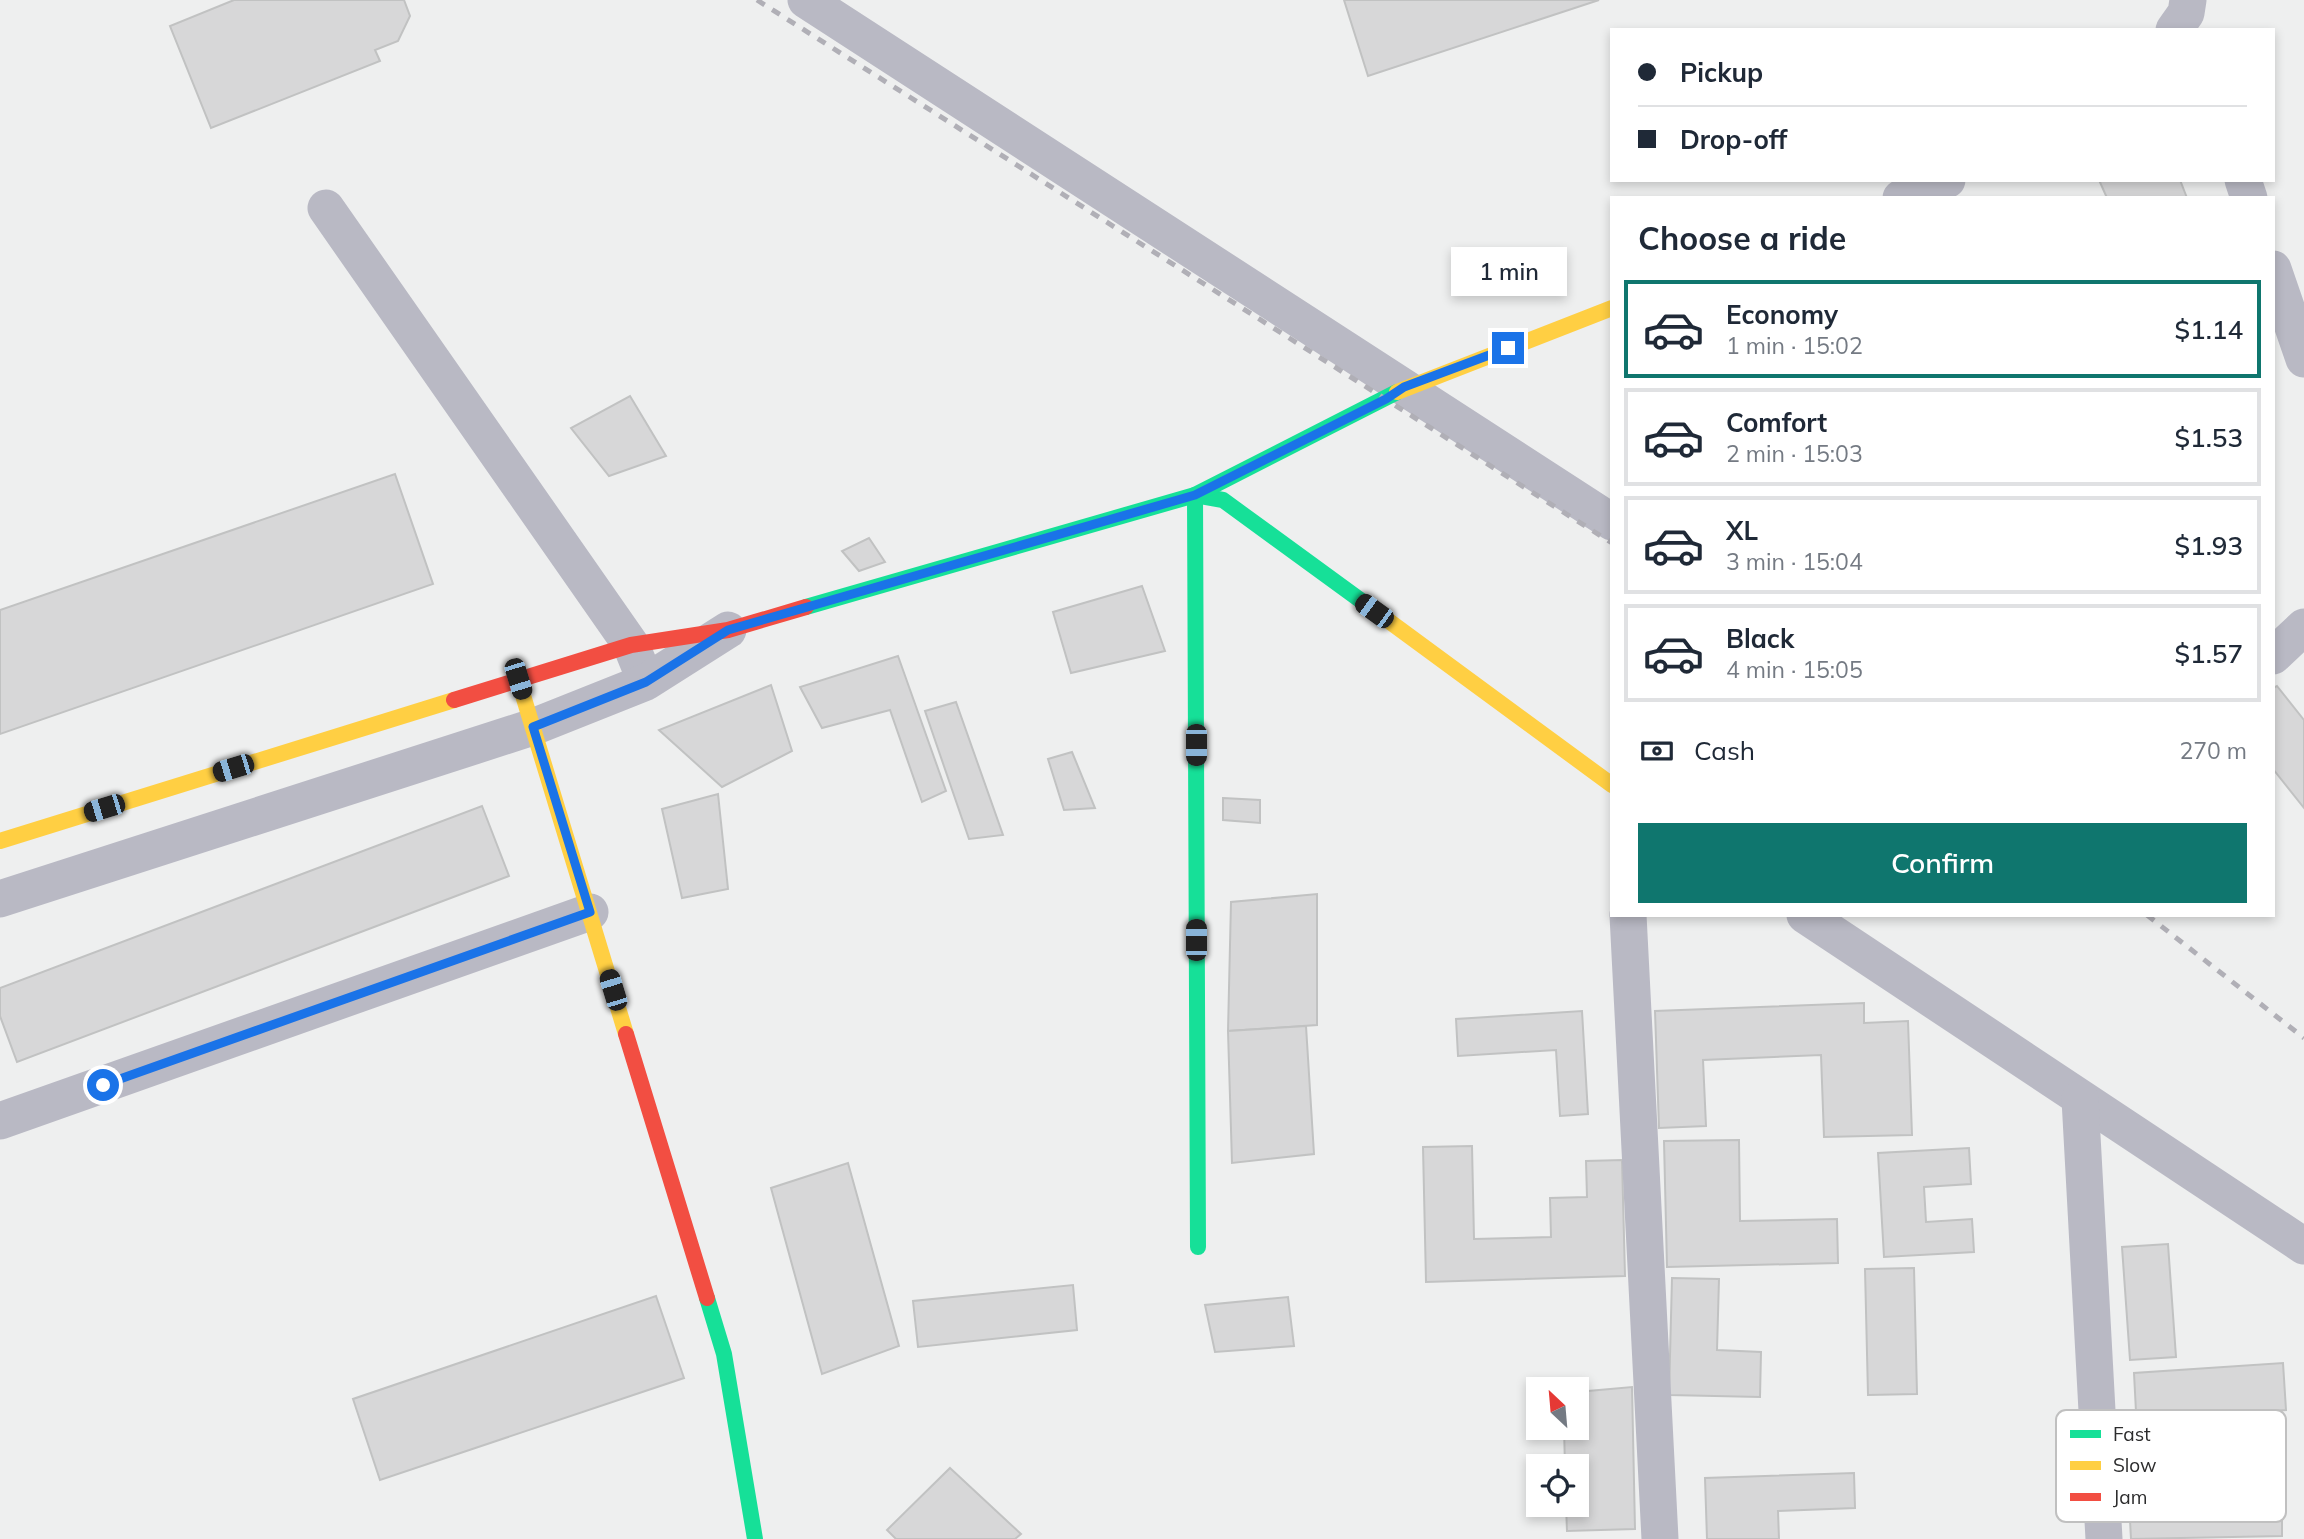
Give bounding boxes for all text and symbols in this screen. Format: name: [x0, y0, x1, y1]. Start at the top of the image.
text: Pickup: [1680, 56, 1763, 89]
text: Drop-off: [1680, 123, 1787, 156]
text: Choose a ride: [1638, 218, 1846, 258]
callout: 1 min: [1450, 246, 1566, 296]
text: 1 min: [1479, 257, 1539, 286]
icon: car: [1642, 298, 1705, 361]
text: Economy: [1726, 298, 1838, 331]
text: $1.14: [2174, 313, 2243, 346]
text: 1 min · 15:02: [1726, 331, 1863, 360]
route end: [1492, 332, 1524, 364]
icon: car: [1642, 406, 1705, 469]
text: Comfort: [1726, 406, 1827, 439]
text: $1.53: [2174, 421, 2243, 454]
text: 2 min · 15:03: [1726, 439, 1863, 468]
icon: car: [1642, 514, 1705, 577]
text: XL: [1726, 514, 1758, 547]
text: $1.93: [2174, 529, 2243, 562]
text: 3 min · 15:04: [1726, 547, 1863, 576]
car: [1351, 590, 1398, 632]
icon: car: [1642, 622, 1705, 685]
text: Black: [1726, 622, 1794, 655]
text: $1.57: [2174, 637, 2243, 670]
text: 4 min · 15:05: [1726, 655, 1863, 684]
car: [502, 656, 535, 702]
car: [1186, 724, 1207, 766]
icon: cash: [1638, 732, 1676, 770]
text: Cash: [1694, 734, 1755, 767]
text: 270 m: [2179, 736, 2247, 765]
car: [210, 752, 257, 784]
car: [81, 792, 128, 824]
button: Confirm: [1638, 823, 2247, 903]
car: [1186, 919, 1207, 961]
car: [597, 967, 630, 1013]
route start: [87, 1069, 119, 1101]
north arrow: [1526, 1377, 1589, 1440]
map controls: [1526, 1377, 1589, 1517]
legend: [2056, 1410, 2286, 1522]
text: Fast: [2113, 1422, 2151, 1446]
text: Slow: [2113, 1453, 2157, 1477]
button: locate: [1526, 1454, 1589, 1517]
text: Jam: [2113, 1485, 2147, 1509]

